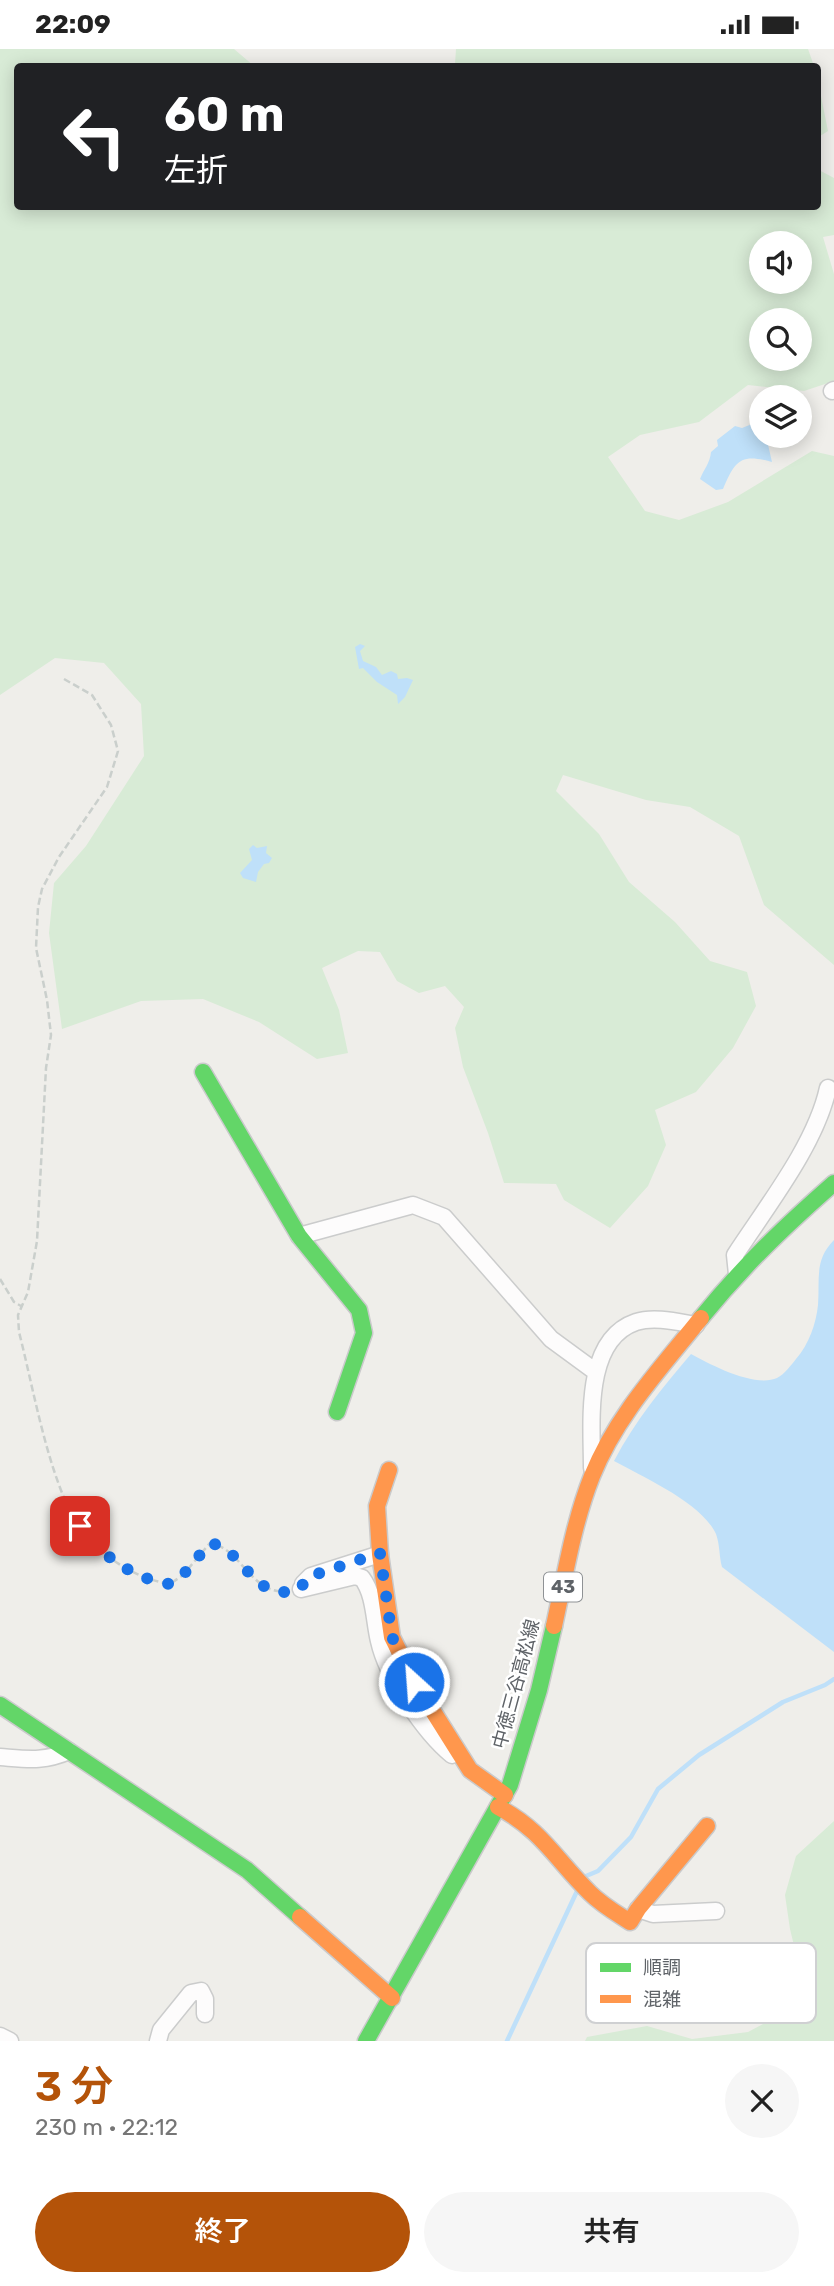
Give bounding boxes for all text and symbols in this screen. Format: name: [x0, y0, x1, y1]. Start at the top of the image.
text: 22:09: [35, 9, 111, 40]
text: 60 m: [164, 85, 285, 143]
icon: left: [49, 91, 140, 182]
text: 左折: [164, 151, 228, 189]
map controls: [749, 231, 812, 448]
button: sound: [749, 231, 812, 294]
button: search: [749, 308, 812, 371]
button: layers: [749, 385, 812, 448]
pin: [50, 1496, 110, 1556]
icon: arrive: [61, 1507, 99, 1545]
road number: 43: [544, 1573, 582, 1602]
street label: 中徳三谷高松線: [488, 1617, 544, 1751]
position arrow: [377, 1645, 451, 1719]
legend: [586, 1943, 816, 2023]
text: 順調: [643, 1956, 681, 1979]
text: 混雑: [643, 1988, 681, 2011]
text: 3 分: [35, 2062, 113, 2112]
button: close: [725, 2064, 799, 2138]
text: 230 m · 22:12: [35, 2113, 178, 2141]
button: 終了: [35, 2192, 410, 2272]
button: 共有: [424, 2192, 799, 2272]

